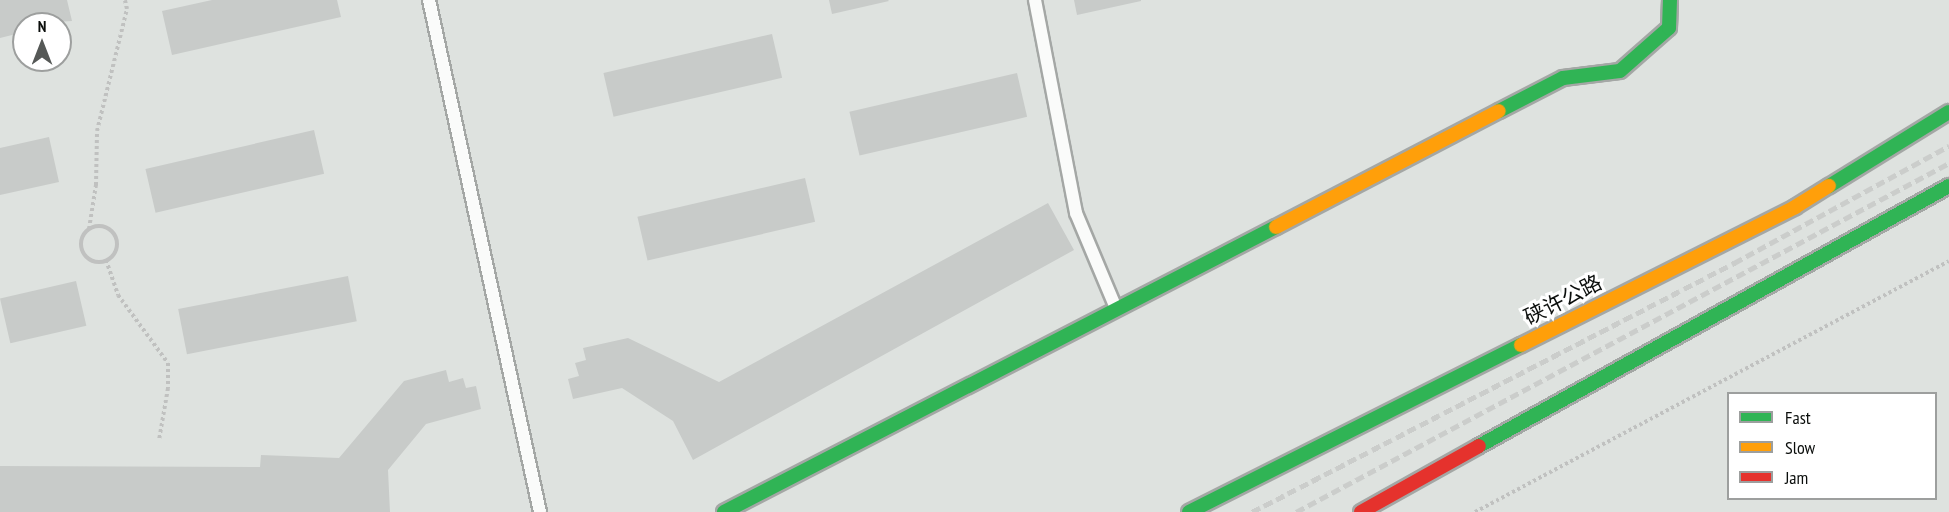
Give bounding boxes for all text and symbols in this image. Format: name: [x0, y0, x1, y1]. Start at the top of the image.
north arrow: [12, 12, 72, 72]
text: N: [38, 16, 46, 36]
street label: 硖许公路: [1520, 270, 1606, 330]
legend: [1727, 392, 1937, 500]
text: Fast: [1785, 406, 1811, 429]
text: Slow: [1785, 436, 1815, 459]
text: Jam: [1785, 466, 1808, 489]

